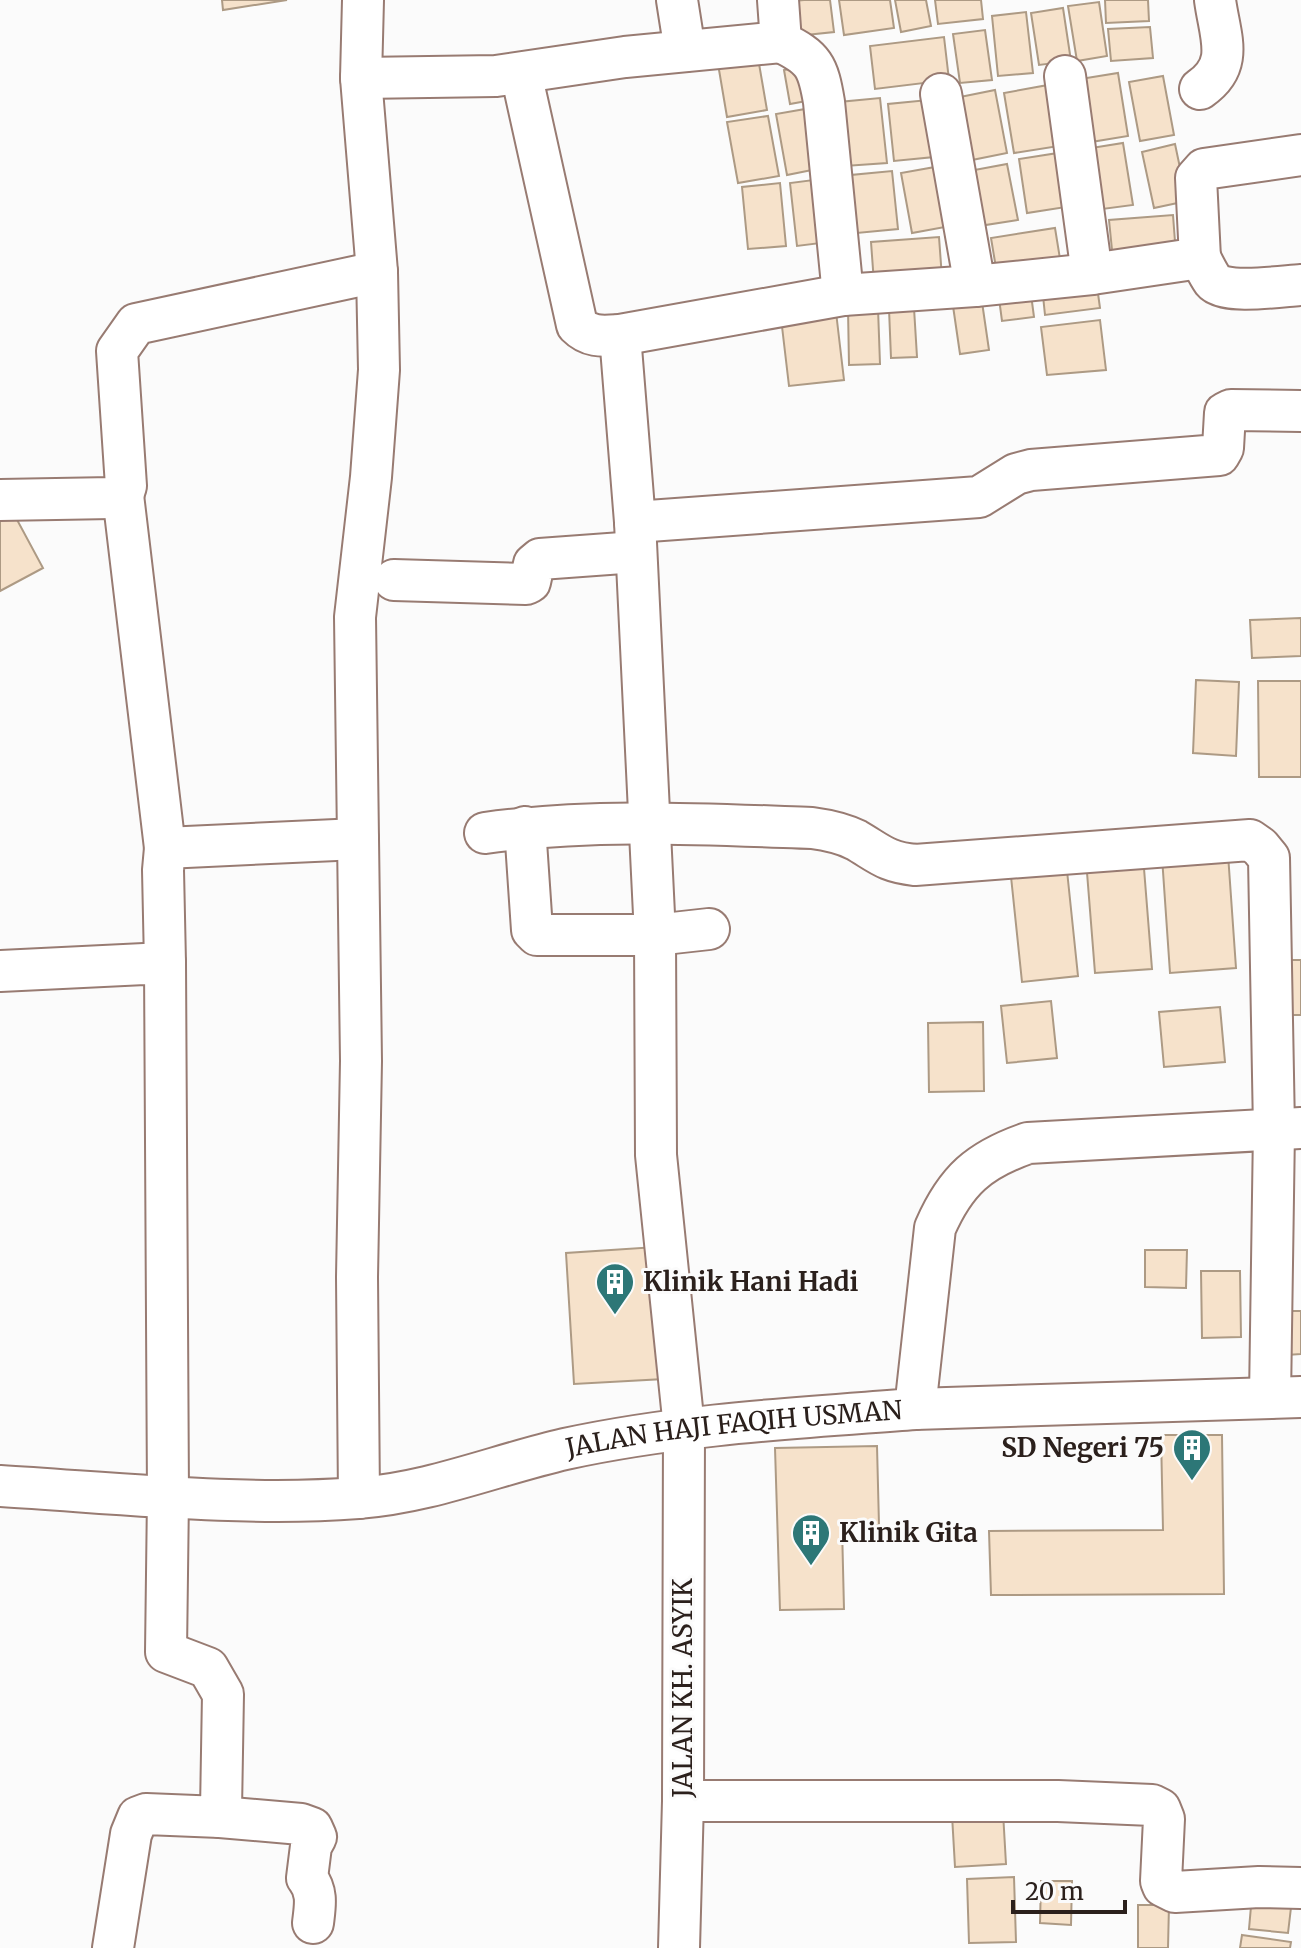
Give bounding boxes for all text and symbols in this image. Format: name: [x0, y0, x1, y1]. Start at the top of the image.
building icon: Klinik Hani Hadi: [594, 1261, 636, 1316]
place label: Klinik Hani Hadi: [643, 1265, 859, 1298]
street label: JALAN HAJI FAQIH USMAN: [562, 1393, 903, 1465]
building icon: SD Negeri 75: [1171, 1427, 1213, 1482]
place label: SD Negeri 75: [1001, 1431, 1164, 1464]
building icon: Klinik Gita: [790, 1512, 832, 1567]
place label: Klinik Gita: [839, 1516, 978, 1549]
street label: JALAN KH. ASYIK: [666, 1578, 699, 1799]
scale bar: [1013, 1864, 1125, 1914]
text: 20 m: [1025, 1876, 1084, 1907]

